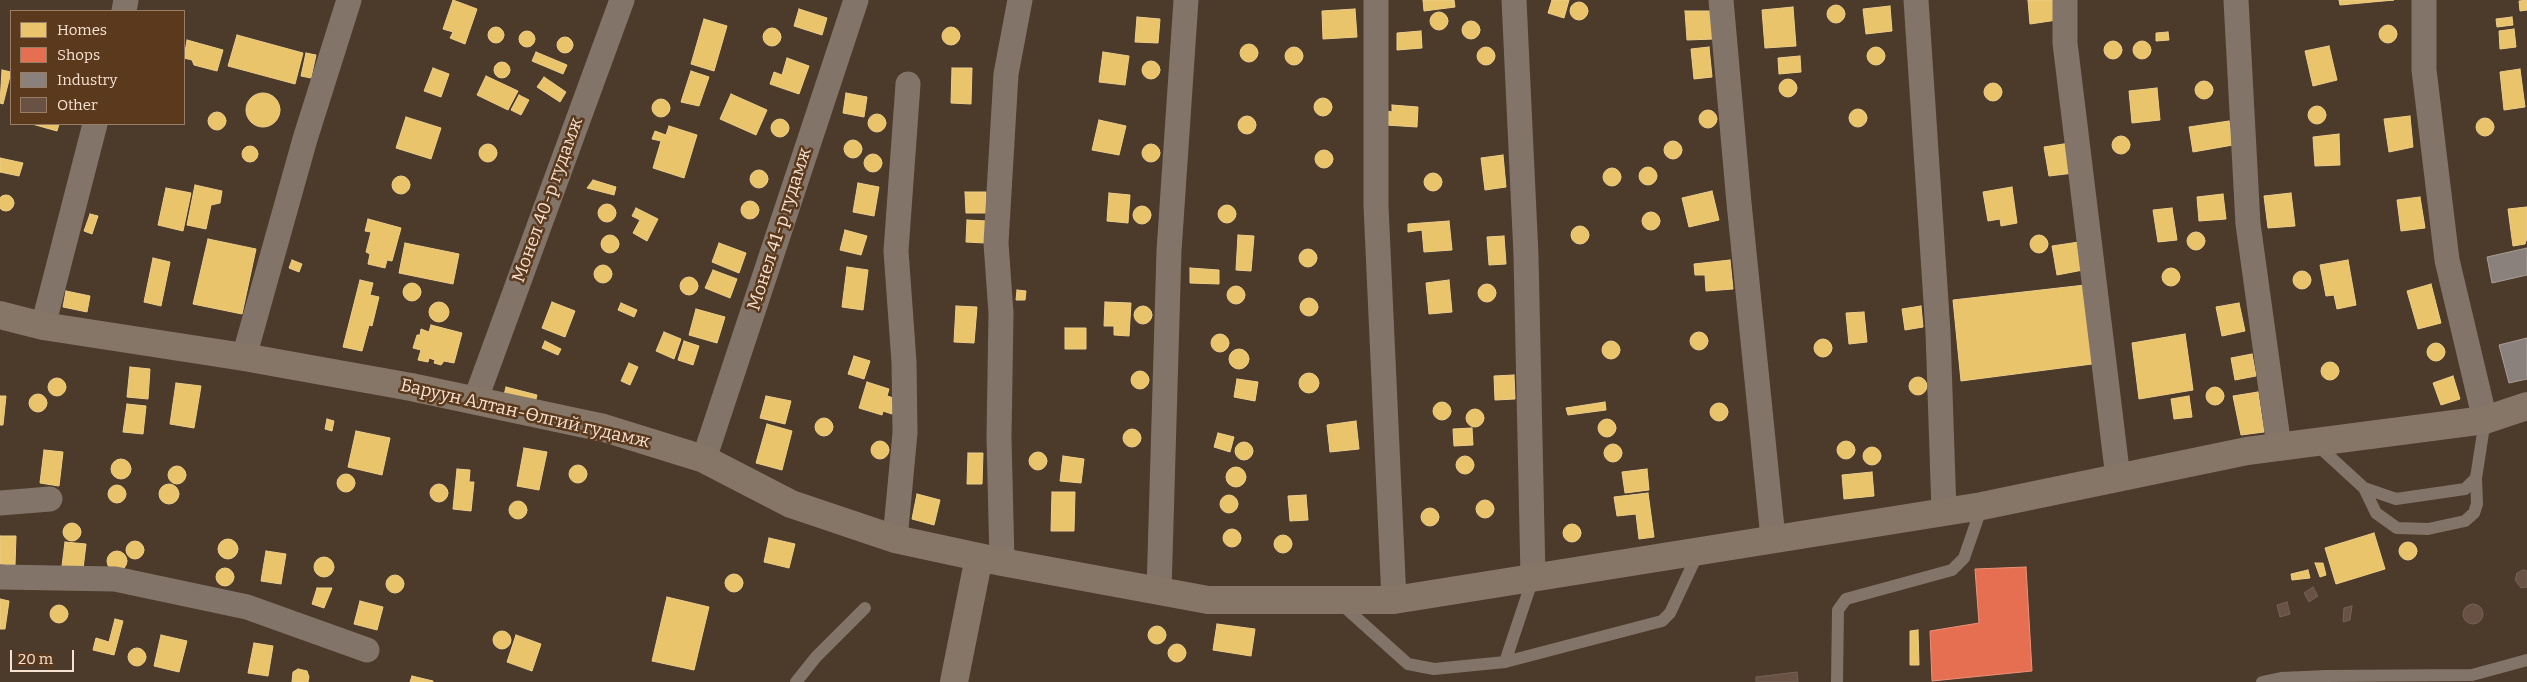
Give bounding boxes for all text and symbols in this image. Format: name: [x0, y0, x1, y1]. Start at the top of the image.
legend: [10, 10, 185, 125]
text: Homes: [57, 21, 107, 39]
text: Shops: [57, 46, 100, 64]
text: Industry: [57, 71, 117, 89]
text: Other: [57, 96, 98, 114]
street label: Монел 40-р гудамж: [508, 114, 588, 286]
street label: Монел 41-р гудамж: [743, 145, 817, 313]
street label: Баруун Алтан-Өлгий гудамж: [398, 375, 652, 453]
scale bar: [12, 640, 76, 672]
text: 20 m: [18, 650, 53, 668]

